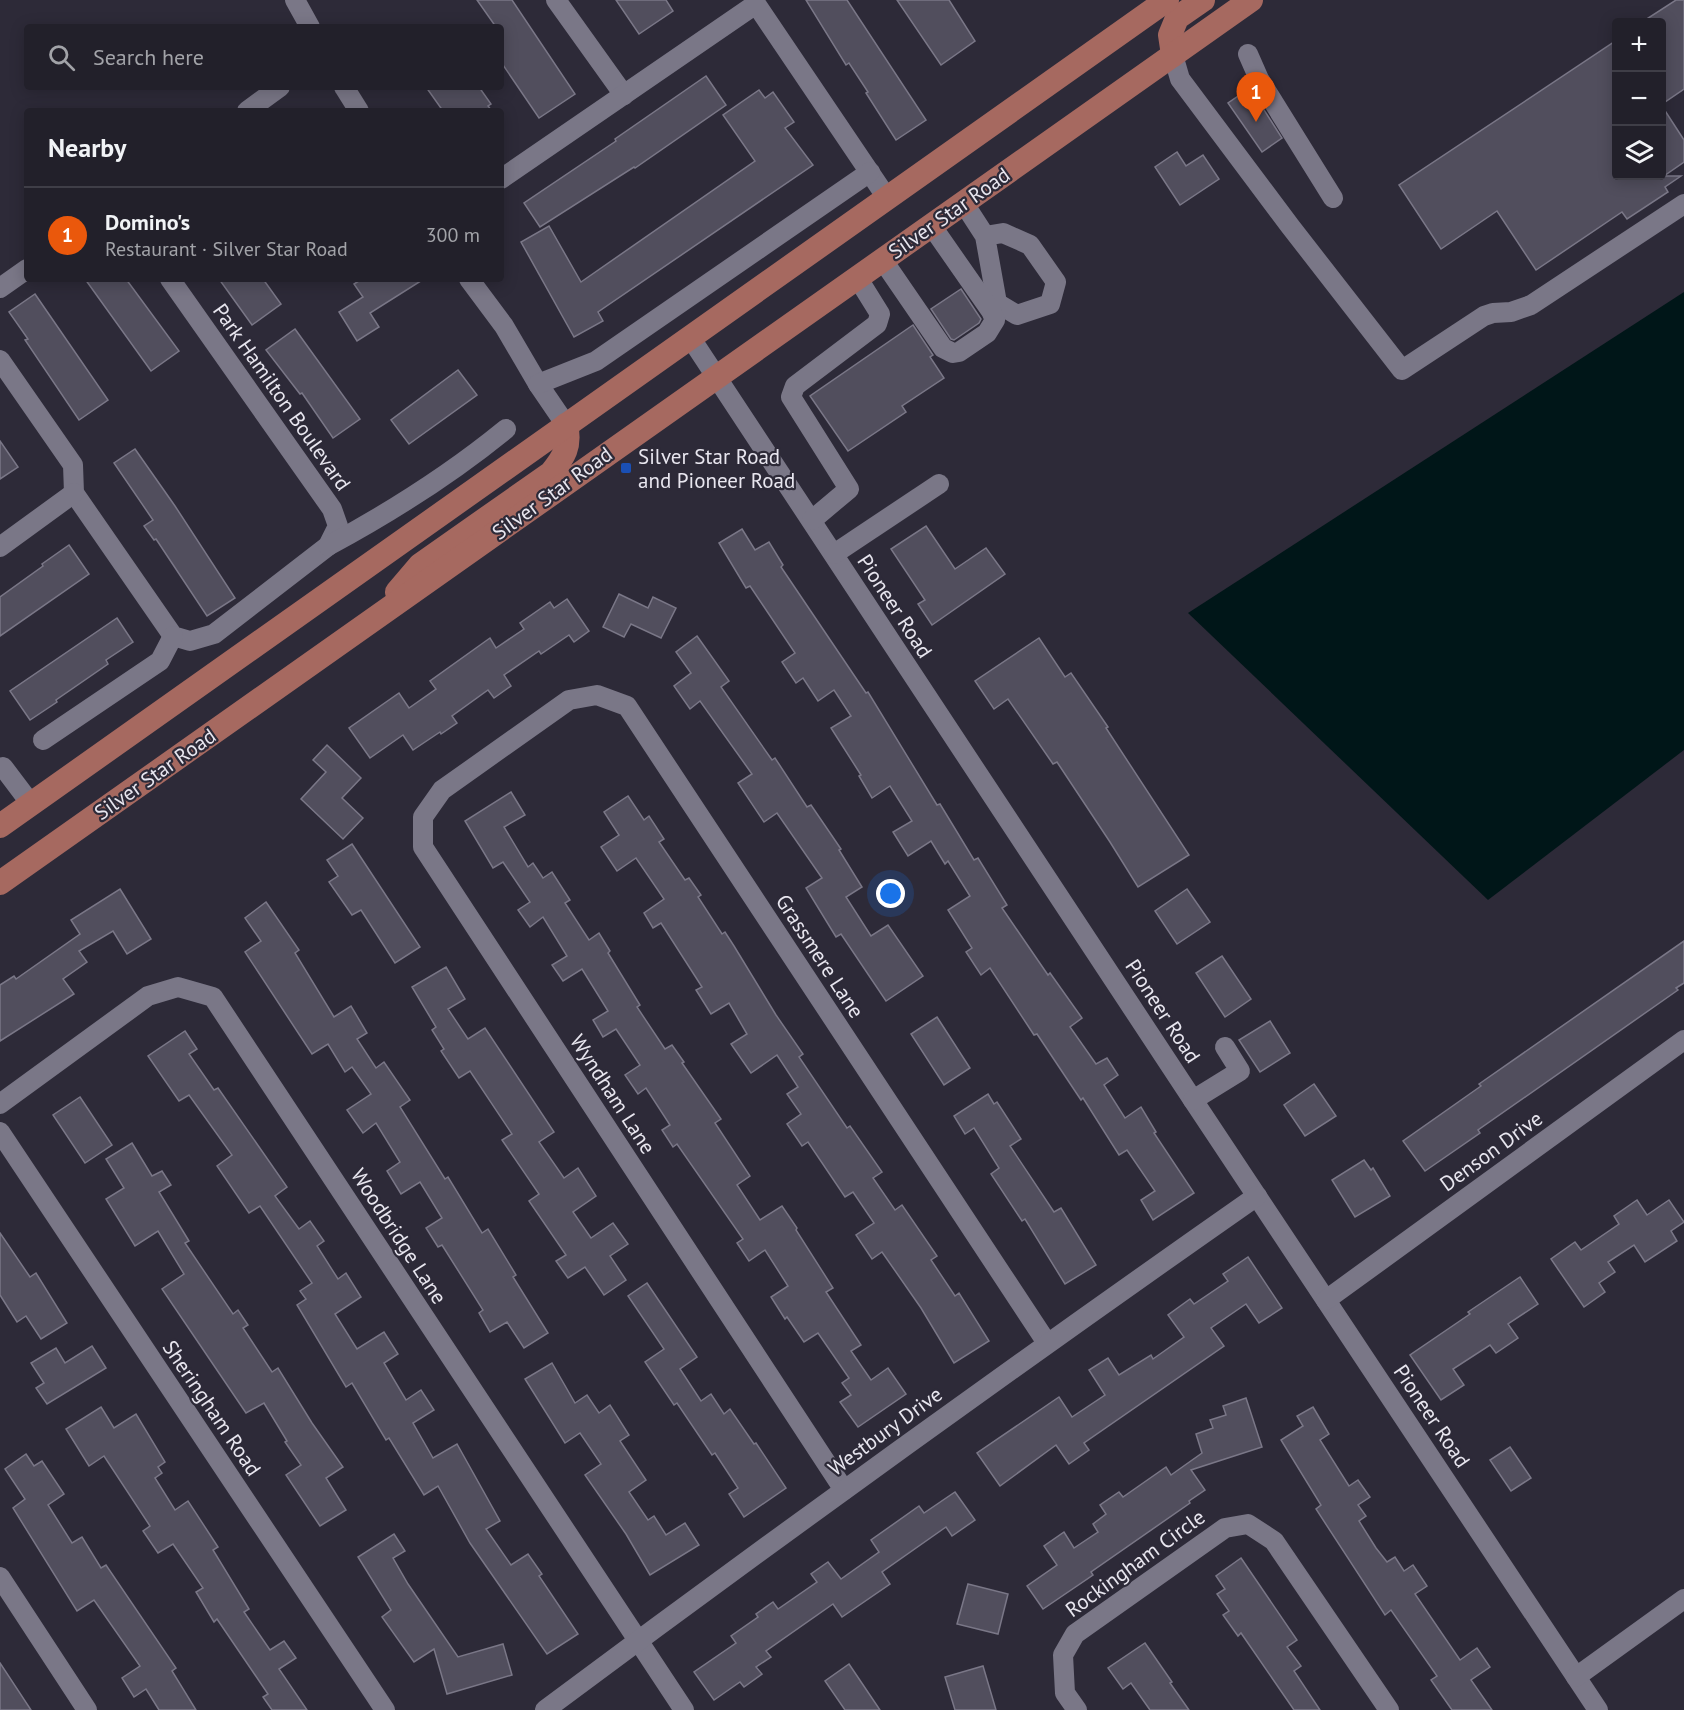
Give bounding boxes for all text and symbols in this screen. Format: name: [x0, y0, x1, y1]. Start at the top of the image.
map controls: [1612, 18, 1666, 180]
button: +: [1612, 18, 1666, 72]
search box: [24, 24, 504, 90]
icon: search: [45, 41, 78, 74]
text: Search here: [93, 43, 204, 71]
pin: 1: [1236, 72, 1276, 122]
button: −: [1612, 72, 1666, 126]
button: layers: [1612, 126, 1666, 180]
text: Nearby: [48, 131, 126, 164]
street label: Silver Star Road: [883, 161, 1015, 265]
text: Domino's: [105, 208, 190, 236]
text: 1: [62, 222, 73, 248]
text: 300 m: [426, 222, 480, 248]
text: Restaurant · Silver Star Road: [105, 236, 348, 262]
street label: Park Hamilton Boulevard: [207, 298, 357, 496]
street label: Silver Star Road: [487, 440, 617, 546]
place label: Silver Star Road and Pioneer Road: [638, 443, 795, 494]
marker: Silver Star Road and Pioneer Road: [619, 461, 633, 475]
street label: Pioneer Road: [851, 549, 939, 663]
street label: Silver Star Road: [89, 722, 221, 826]
your location: [876, 879, 905, 908]
street label: Grassmere Lane: [770, 889, 870, 1023]
street label: Pioneer Road: [1119, 954, 1207, 1068]
street label: Wyndham Lane: [564, 1029, 662, 1159]
street label: Denson Drive: [1434, 1105, 1548, 1197]
street label: Woodbridge Lane: [345, 1163, 453, 1309]
street label: Sheringham Road: [157, 1335, 267, 1481]
street label: Pioneer Road: [1388, 1359, 1476, 1473]
street label: Westbury Drive: [823, 1381, 947, 1481]
street label: Rockingham Circle: [1060, 1503, 1210, 1623]

